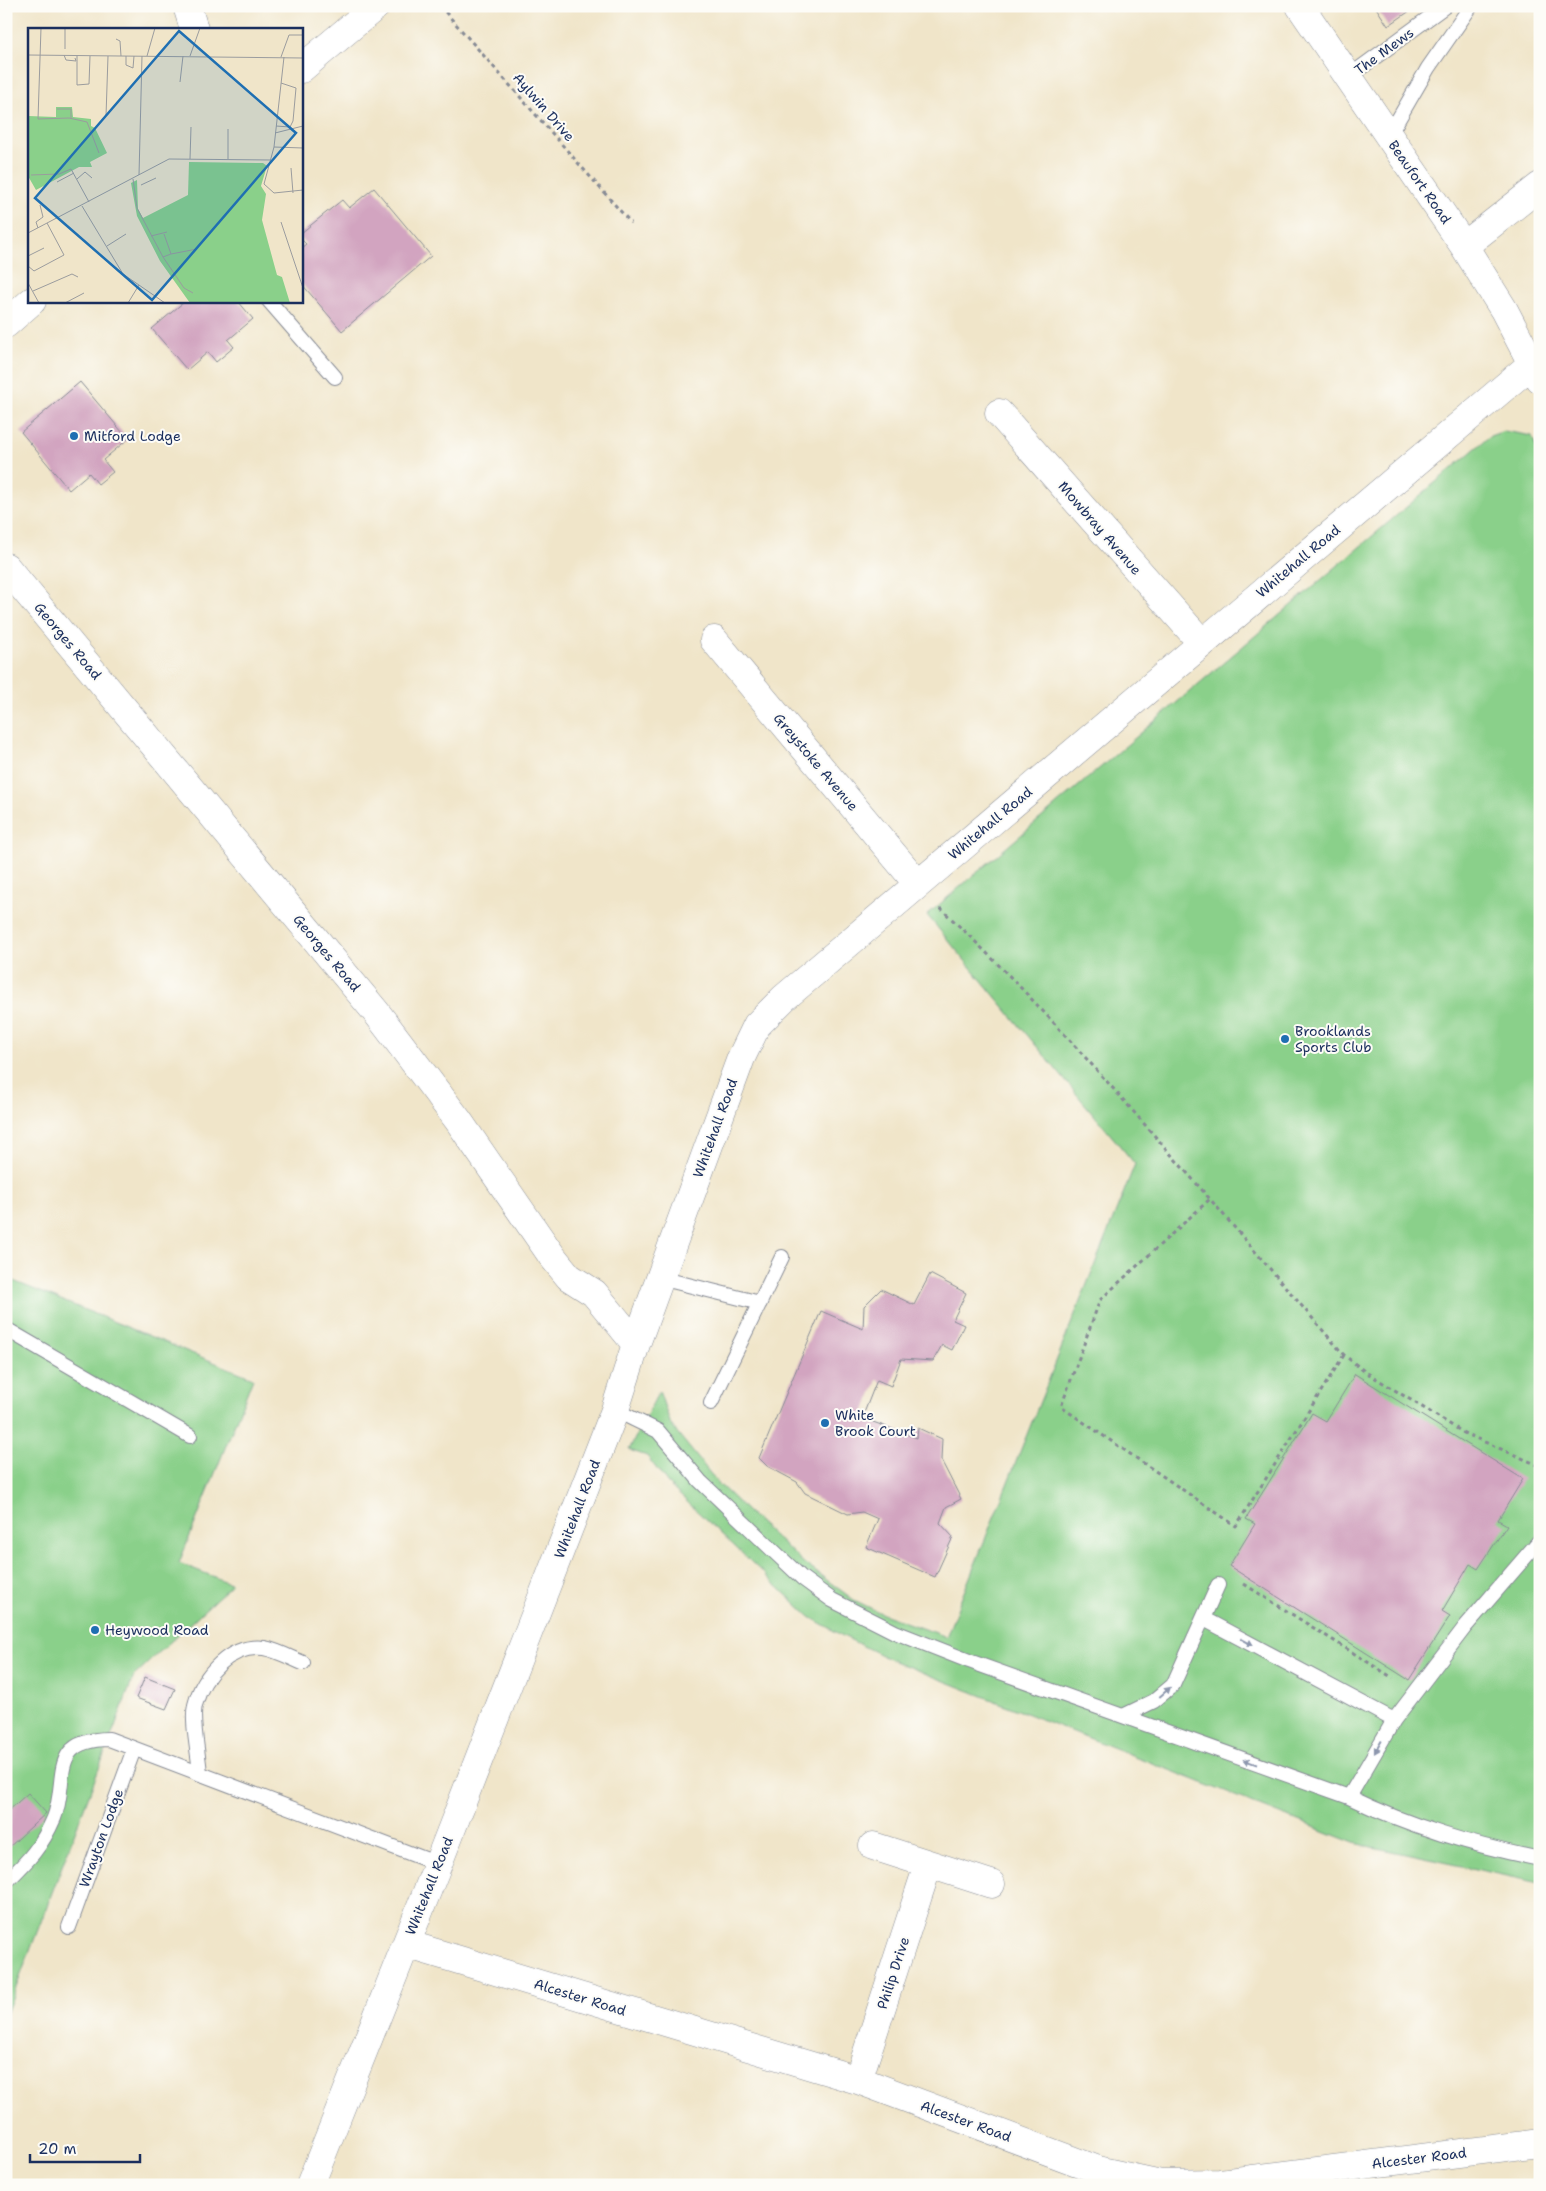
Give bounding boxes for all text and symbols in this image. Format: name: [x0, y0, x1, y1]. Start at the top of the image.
street label: The Mews: [1351, 23, 1417, 79]
inset map: [28, 28, 302, 302]
street label: Aylwin Drive: [509, 69, 579, 145]
street label: Beaufort Road: [1385, 137, 1455, 227]
place label: Mitford Lodge: [84, 427, 181, 445]
marker: Mitford Lodge: [68, 430, 80, 442]
street label: Mowbray Avenue: [1054, 477, 1146, 579]
street label: Whitehall Road: [1252, 520, 1344, 602]
street label: Georges Road: [30, 599, 106, 684]
street label: Greystoke Avenue: [770, 709, 862, 815]
street label: Whitehall Road: [944, 782, 1036, 864]
street label: Georges Road: [289, 911, 365, 996]
place label: Brooklands Sports Club: [1295, 1022, 1371, 1056]
marker: Brooklands Sports Club: [1279, 1033, 1291, 1045]
street label: Whitehall Road: [689, 1076, 741, 1180]
place label: White Brook Court: [835, 1406, 916, 1440]
marker: White Brook Court: [819, 1417, 831, 1429]
street label: Whitehall Road: [550, 1457, 604, 1561]
place label: Heywood Road: [105, 1621, 209, 1639]
marker: Heywood Road: [89, 1624, 101, 1636]
one-way arrow: [1239, 1638, 1254, 1646]
one-way arrow: [1158, 1686, 1170, 1698]
one-way arrow: [1374, 1739, 1382, 1754]
one-way arrow: [1243, 1758, 1258, 1765]
street label: Wrayton Lodge: [75, 1786, 127, 1890]
street label: Whitehall Road: [401, 1834, 457, 1938]
street label: Philip Drive: [873, 1934, 913, 2012]
street label: Alcester Road: [532, 1974, 628, 2020]
street label: Alcester Road: [918, 2096, 1014, 2146]
scale bar: [30, 2131, 140, 2163]
text: 20 m: [38, 2139, 77, 2159]
street label: Alcester Road: [1371, 2143, 1468, 2173]

